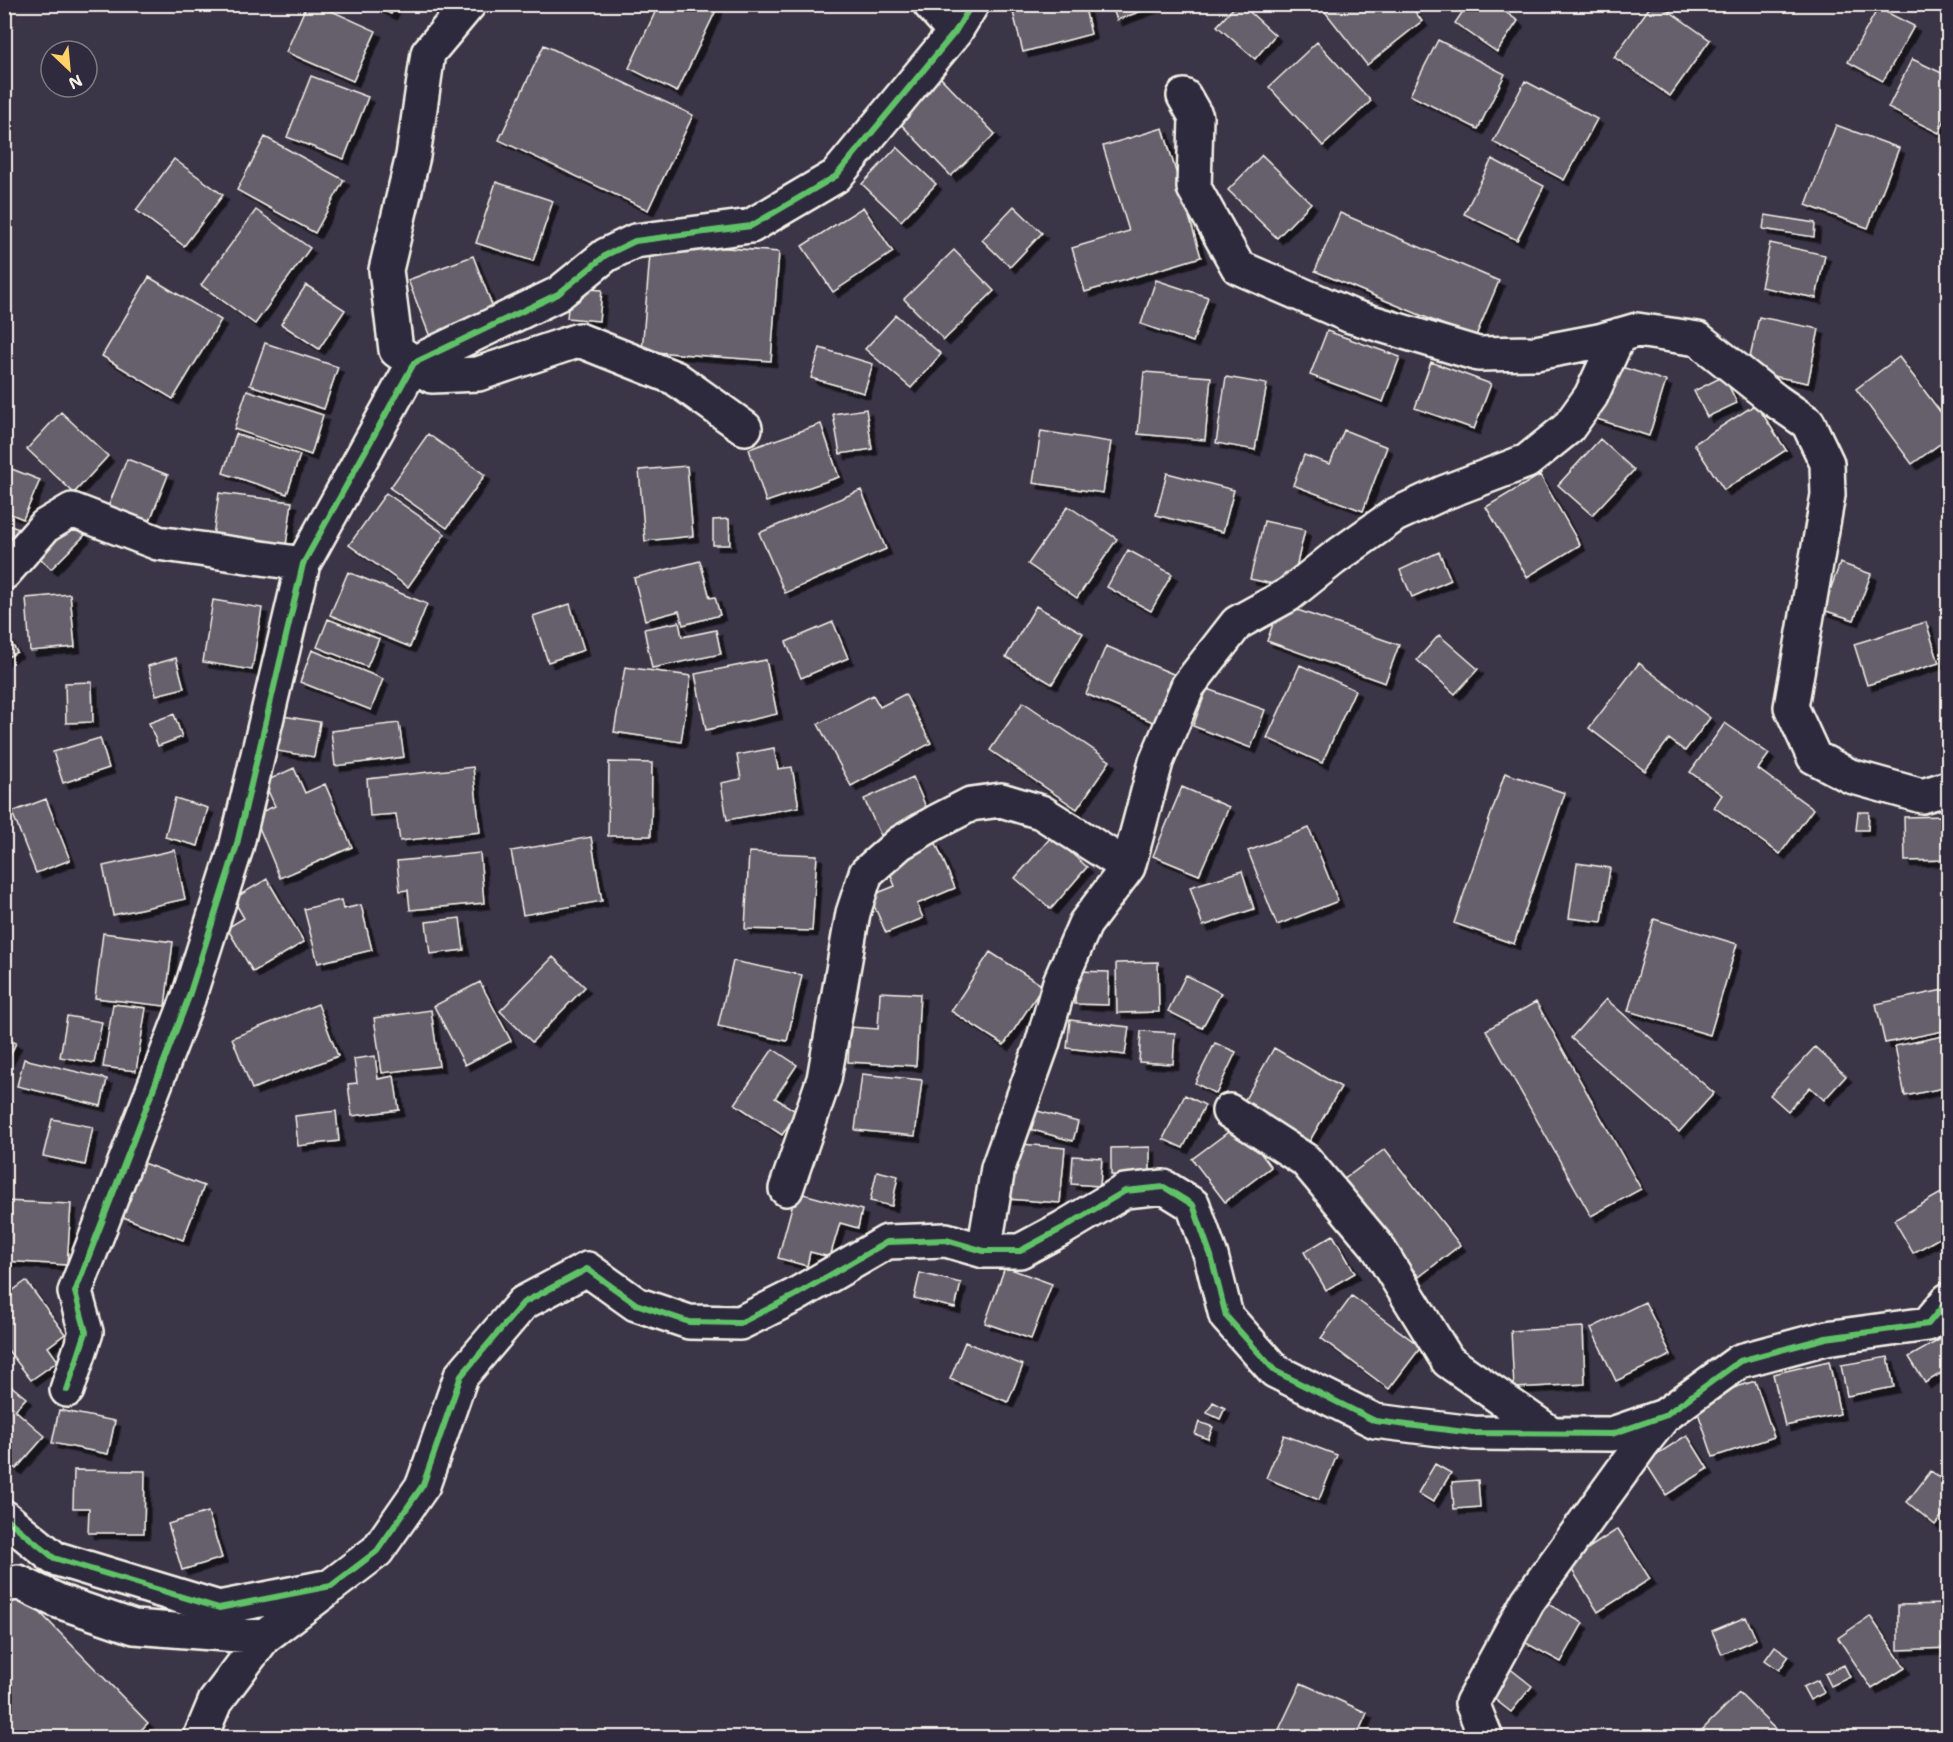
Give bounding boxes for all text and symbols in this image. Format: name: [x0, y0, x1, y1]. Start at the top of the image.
north arrow: [39, 39, 99, 99]
text: N: [65, 70, 86, 94]

